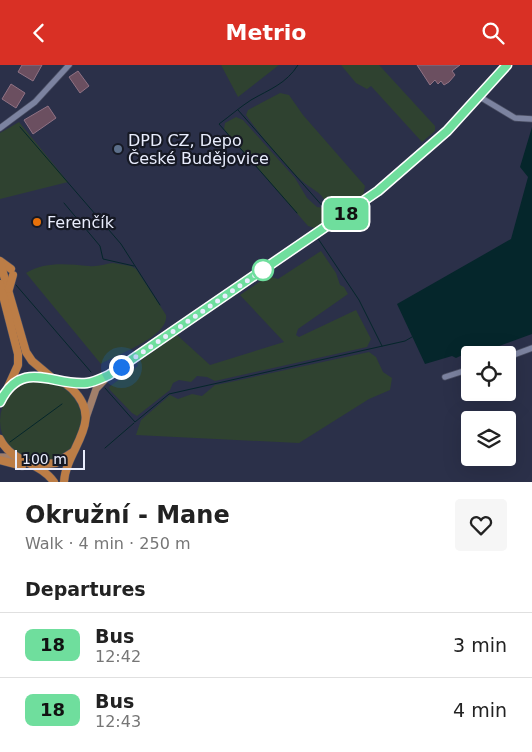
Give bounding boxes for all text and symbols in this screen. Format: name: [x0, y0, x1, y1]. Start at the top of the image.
icon: back: [25, 19, 53, 47]
icon: search: [479, 19, 507, 47]
text: Metrio: [226, 20, 306, 45]
place label: DPD CZ, Depo České Budějovice: [128, 131, 269, 168]
marker: DPD CZ, Depo České Budějovice: [112, 143, 124, 155]
line badge: 18: [324, 198, 368, 230]
text: 18: [333, 203, 359, 224]
place label: Ferenčík: [47, 213, 115, 232]
marker: Ferenčík: [31, 216, 43, 228]
unlabelled marker: [252, 259, 274, 281]
map controls: [461, 346, 516, 466]
button: locate: [461, 346, 516, 401]
your location: [109, 355, 134, 380]
button: layers: [461, 411, 516, 466]
scale bar: [15, 447, 85, 470]
text: 100 m: [22, 451, 67, 467]
button: heart: [455, 499, 507, 551]
text: Okružní - Mane: [25, 501, 230, 529]
text: Walk · 4 min · 250 m: [25, 534, 190, 553]
text: Departures: [25, 578, 146, 600]
text: Bus: [95, 625, 134, 647]
text: 18: [40, 634, 65, 655]
text: 3 min: [453, 634, 507, 656]
text: 12:42: [95, 647, 141, 666]
text: Bus: [95, 690, 134, 712]
text: 18: [40, 699, 65, 720]
text: 4 min: [453, 699, 507, 721]
text: 12:43: [95, 712, 141, 731]

